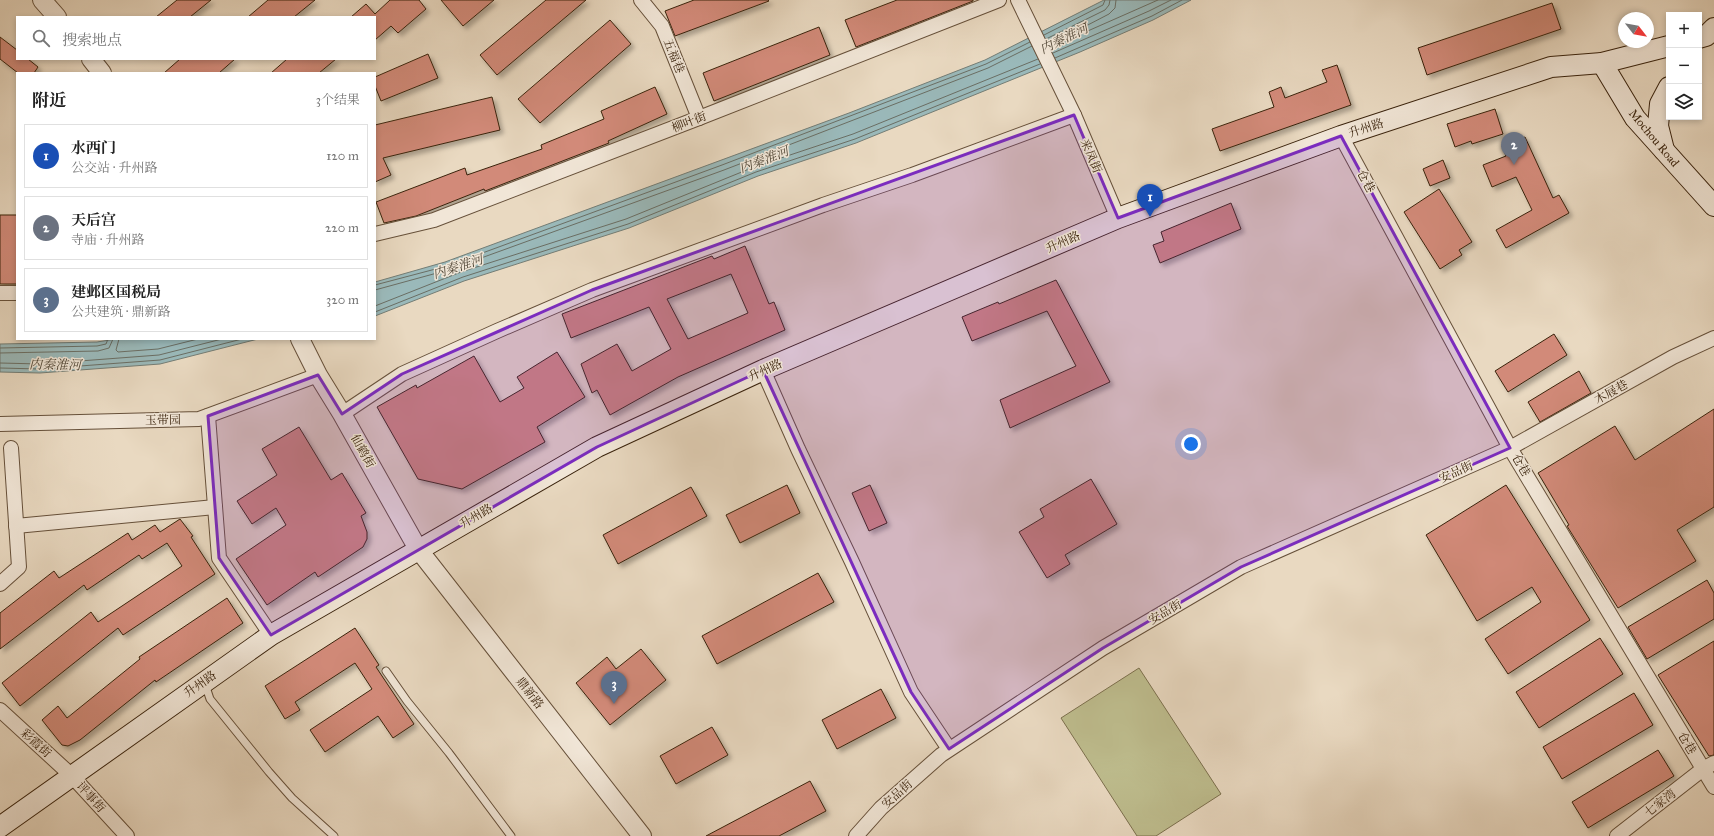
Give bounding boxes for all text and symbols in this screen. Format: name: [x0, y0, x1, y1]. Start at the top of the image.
north arrow: [1618, 12, 1654, 48]
map controls: [1666, 12, 1702, 120]
button: +: [1666, 12, 1702, 48]
search box: [16, 16, 376, 60]
water label: 内秦淮河: [1037, 20, 1093, 58]
icon: search: [30, 27, 52, 49]
text: 搜索地点: [62, 31, 122, 49]
street label: 五福巷: [661, 37, 687, 75]
button: −: [1666, 48, 1702, 84]
button: layers: [1666, 84, 1702, 120]
text: 附近: [32, 90, 66, 111]
text: 3个结果: [316, 92, 360, 108]
street label: Mochou Road: [1626, 106, 1682, 170]
street label: 柳叶街: [670, 109, 709, 135]
street label: 升州路: [1347, 116, 1385, 140]
pin: 2: [1501, 132, 1527, 165]
street label: 来凤街: [1078, 137, 1105, 176]
text: 水西门: [71, 139, 116, 157]
water label: 内秦淮河: [737, 142, 793, 177]
text: 1: [43, 148, 49, 164]
text: 120 m: [326, 148, 359, 164]
text: 公交站 · 升州路: [71, 160, 157, 176]
street label: 仓巷: [1354, 167, 1378, 195]
pin: 1: [1137, 184, 1163, 217]
text: 天后宫: [71, 211, 116, 229]
text: 2: [43, 220, 49, 236]
text: 220 m: [325, 220, 359, 236]
street label: 升州路: [1044, 229, 1082, 255]
text: 寺庙 · 升州路: [71, 232, 144, 248]
water label: 内秦淮河: [431, 251, 487, 283]
text: 建邺区国税局: [71, 283, 161, 301]
text: 3: [43, 292, 49, 308]
text: 320 m: [326, 292, 359, 308]
text: 公共建筑 · 鼎新路: [71, 304, 170, 320]
street label: 升州路: [746, 356, 784, 384]
water label: 内秦淮河: [29, 357, 83, 373]
street label: 木屐巷: [1592, 377, 1630, 407]
street label: 玉带园: [145, 413, 181, 427]
street label: 仙鹤街: [348, 432, 378, 471]
your location: [1181, 434, 1201, 454]
street label: 仓巷: [1509, 451, 1533, 479]
street label: 安品街: [1437, 458, 1476, 486]
street label: 升州路: [457, 501, 495, 531]
street label: 安品街: [1146, 596, 1185, 627]
street label: 升州路: [181, 668, 219, 700]
pin: 3: [601, 671, 627, 704]
street label: 鼎新路: [513, 675, 547, 711]
street label: 彩霞街: [18, 726, 55, 761]
street label: 仓巷: [1675, 729, 1699, 757]
street label: 安品街: [879, 776, 916, 811]
street label: 评事街: [74, 779, 109, 816]
street label: 七家湾: [1642, 786, 1678, 820]

